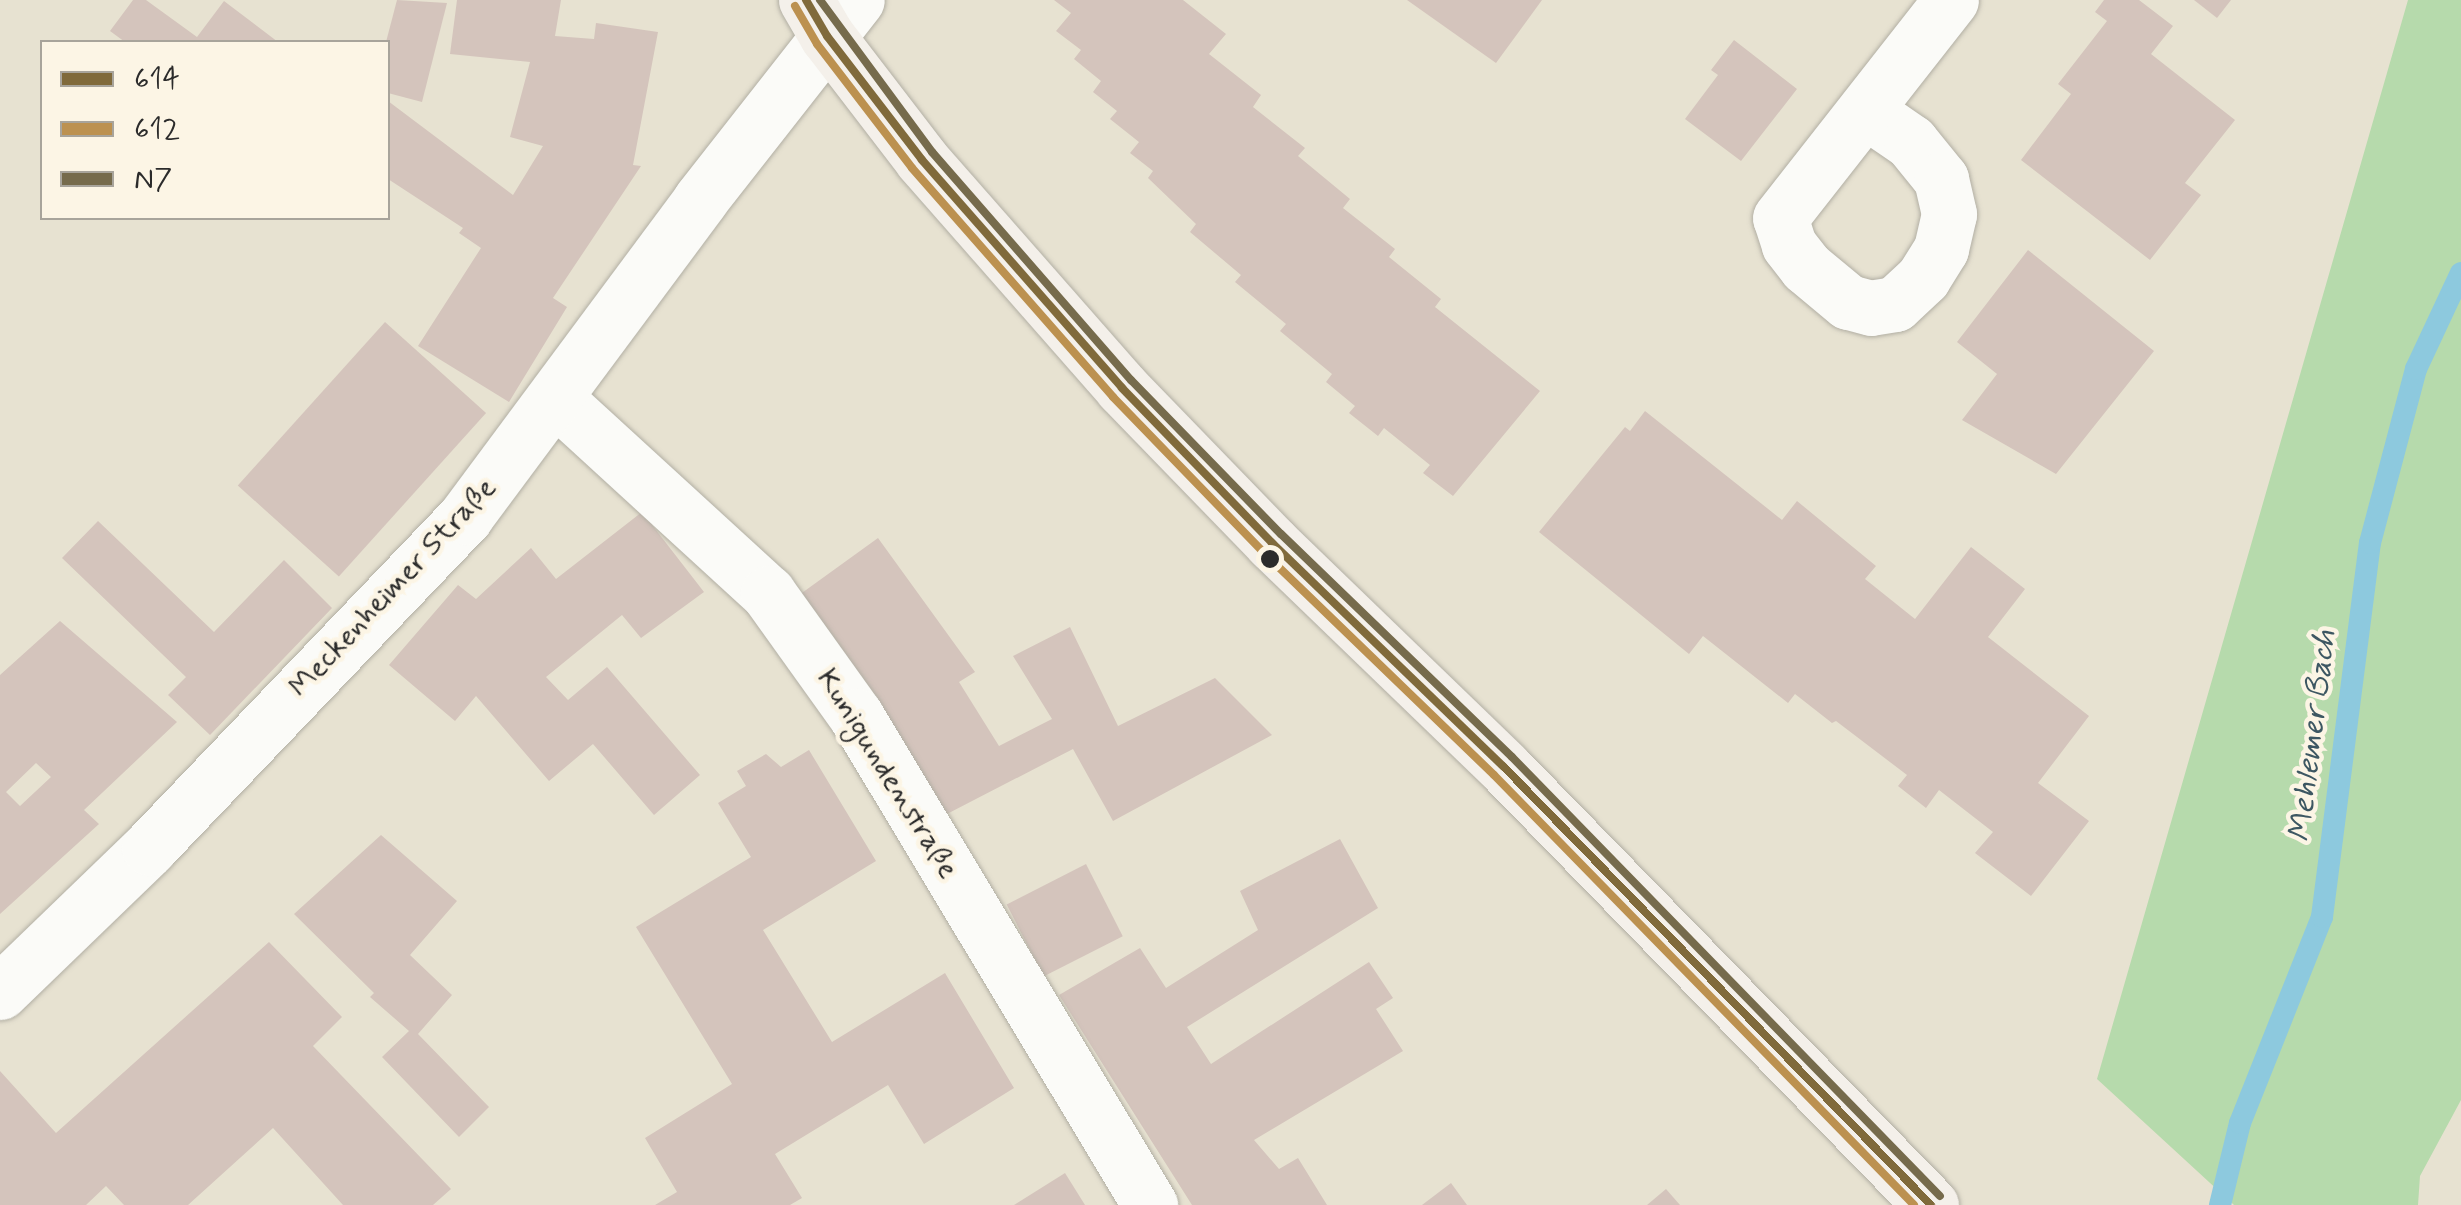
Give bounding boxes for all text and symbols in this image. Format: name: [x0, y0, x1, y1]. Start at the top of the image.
legend: [40, 40, 390, 220]
text: 614: [134, 60, 180, 99]
text: 612: [134, 110, 180, 149]
text: N7: [134, 160, 172, 199]
street label: Meckenheimer Straße: [284, 472, 502, 704]
unlabelled marker: [1260, 549, 1280, 569]
water label: Mehlemer Bach: [2281, 628, 2345, 844]
street label: Kunigundenstraße: [808, 663, 966, 885]

